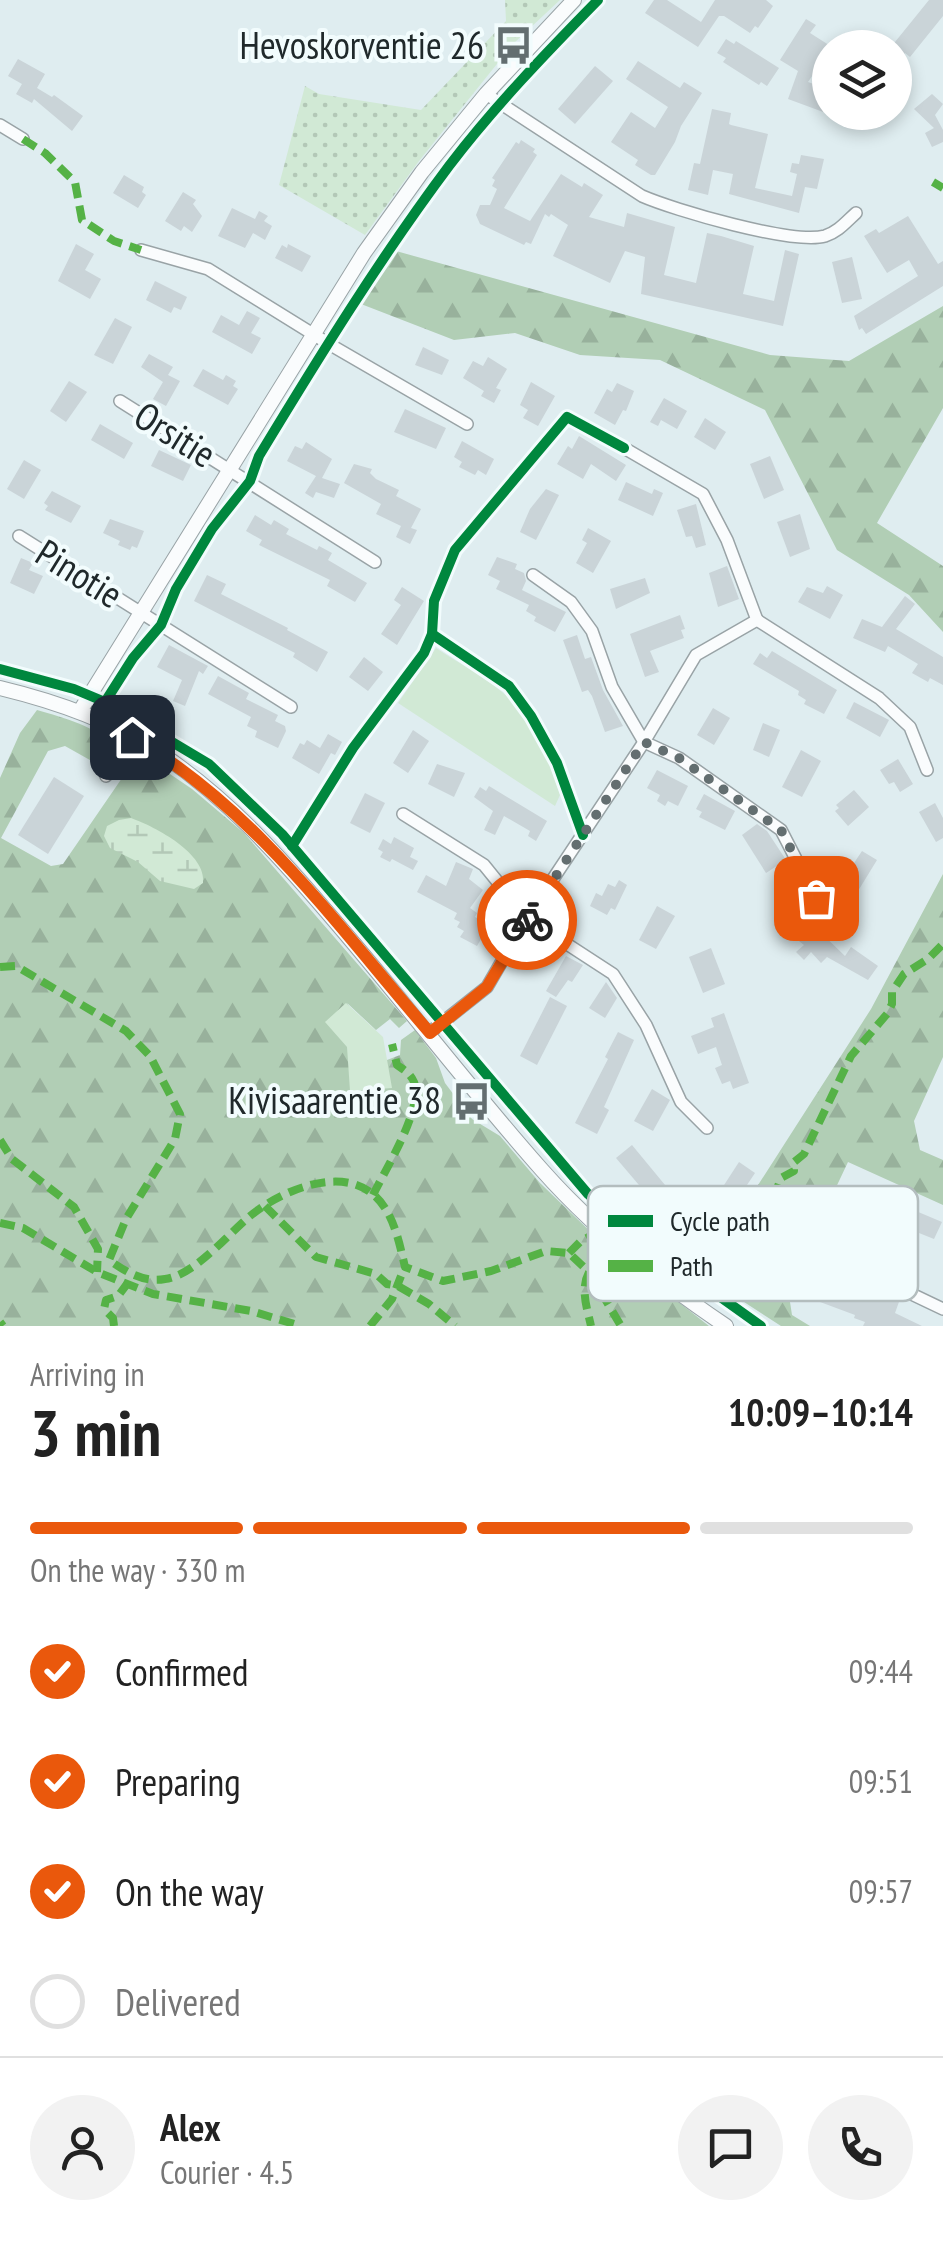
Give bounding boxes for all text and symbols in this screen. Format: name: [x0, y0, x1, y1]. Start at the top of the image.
place label: Hevoskorventie 26: [240, 20, 484, 69]
bus stop icon: Hevoskorventie 26: [493, 25, 535, 67]
map controls: [812, 30, 912, 130]
button: layers: [812, 30, 912, 130]
street label: Orsitie: [126, 390, 226, 477]
street label: Pinotie: [27, 527, 132, 618]
pin: [90, 695, 175, 780]
icon: home: [105, 710, 160, 765]
pin: [774, 856, 859, 941]
courier: [477, 870, 577, 970]
icon: bag: [789, 871, 844, 926]
icon: bike: [500, 893, 555, 948]
place label: Kivisaarentie 38: [228, 1075, 441, 1124]
bus stop icon: Kivisaarentie 38: [450, 1080, 492, 1122]
legend: [588, 1186, 918, 1301]
text: Cycle path: [670, 1202, 770, 1239]
text: Path: [670, 1247, 713, 1284]
text: Arriving in: [30, 1353, 145, 1395]
text: 10:09–10:14: [728, 1387, 913, 1436]
text: 3 min: [30, 1390, 161, 1474]
text: On the way · 330 m: [30, 1549, 245, 1591]
icon: check: [30, 1644, 85, 1699]
text: Confirmed: [115, 1647, 248, 1696]
text: 09:44: [849, 1650, 913, 1692]
icon: check: [30, 1754, 85, 1809]
text: Preparing: [115, 1757, 241, 1806]
text: 09:51: [849, 1760, 913, 1802]
icon: check: [30, 1864, 85, 1919]
text: On the way: [115, 1867, 263, 1916]
text: 09:57: [849, 1870, 913, 1912]
text: Delivered: [115, 1977, 241, 2026]
button: person: [30, 2095, 135, 2200]
button: chat: [678, 2095, 783, 2200]
button: phone: [808, 2095, 913, 2200]
text: Alex: [160, 2102, 221, 2151]
text: Courier · 4.5: [160, 2151, 294, 2193]

